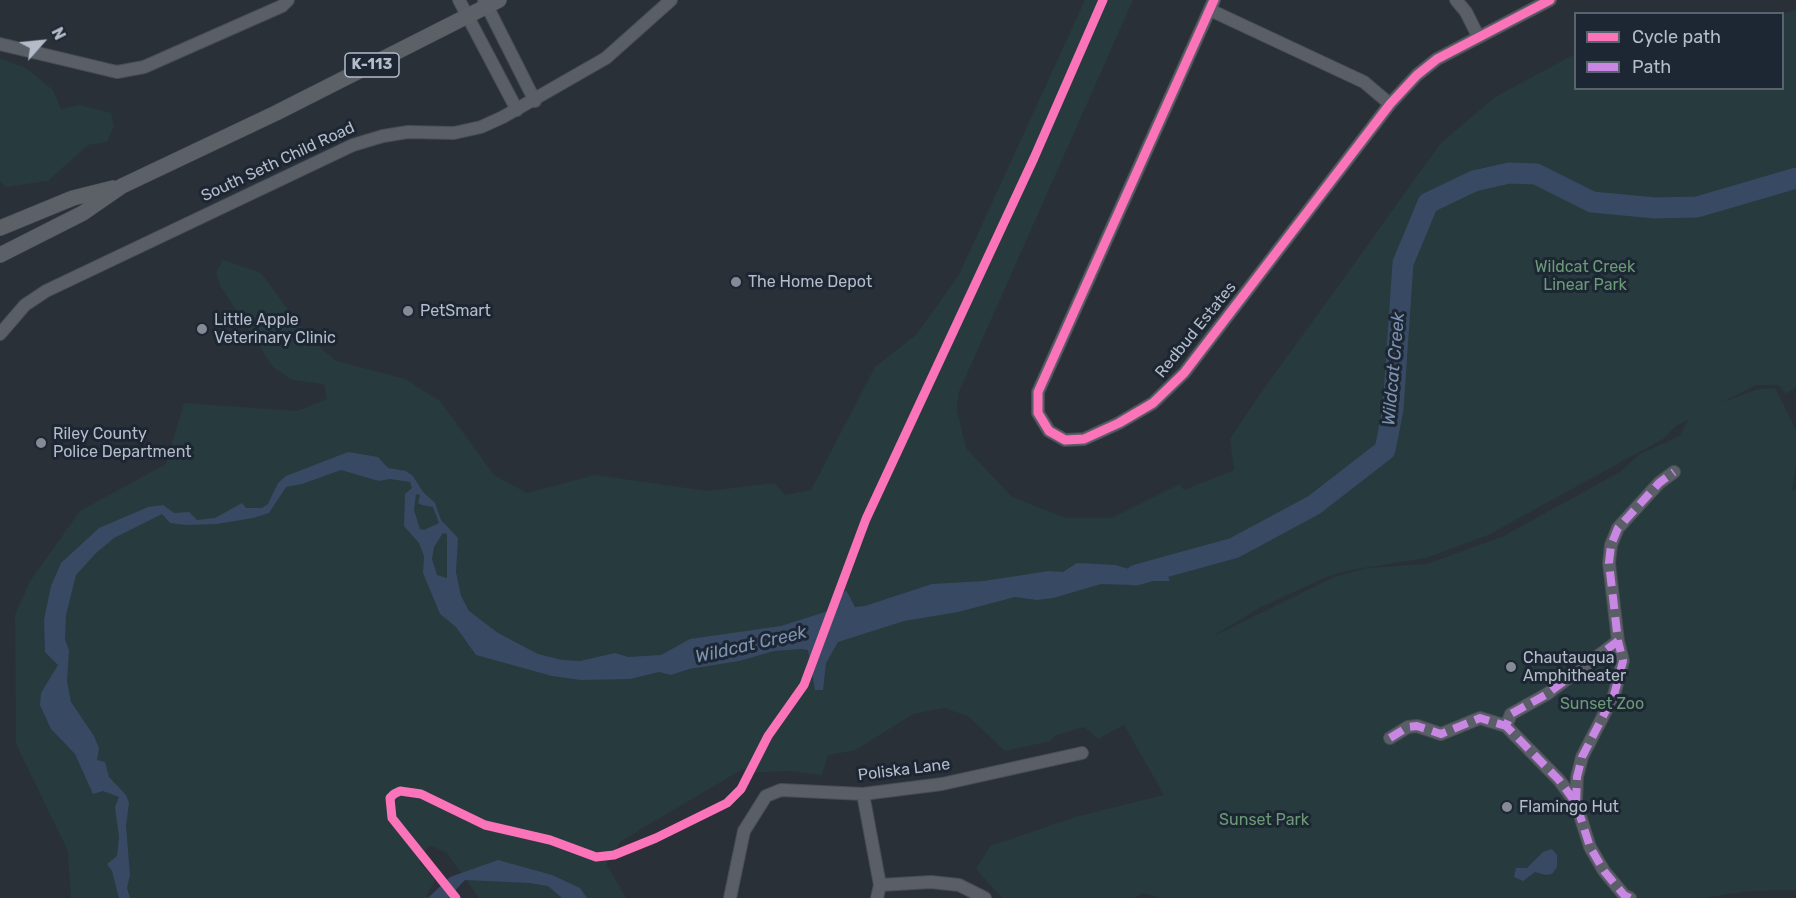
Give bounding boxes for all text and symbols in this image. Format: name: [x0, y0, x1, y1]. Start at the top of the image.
north arrow: [12, 12, 72, 72]
legend: [1574, 12, 1784, 90]
text: N: [47, 24, 70, 43]
text: Cycle path: [1632, 26, 1721, 48]
road number: K-113: [345, 53, 399, 77]
text: Path: [1632, 56, 1671, 78]
street label: South Seth Child Road: [198, 118, 358, 206]
park label: Wildcat Creek Linear Park: [1535, 257, 1635, 295]
place label: The Home Depot: [748, 272, 872, 292]
marker: The Home Depot: [729, 275, 743, 289]
street label: Redbud Estates: [1152, 278, 1240, 382]
place label: PetSmart: [420, 301, 491, 321]
marker: PetSmart: [401, 304, 415, 318]
place label: Little Apple Veterinary Clinic: [214, 310, 336, 348]
water label: Wildcat Creek: [1378, 311, 1410, 427]
marker: Little Apple Veterinary Clinic: [195, 322, 209, 336]
place label: Riley County Police Department: [53, 424, 192, 462]
marker: Riley County Police Department: [34, 436, 48, 450]
water label: Wildcat Creek: [693, 622, 809, 668]
place label: Chautauqua Amphitheater: [1523, 648, 1626, 686]
marker: Chautauqua Amphitheater: [1504, 660, 1518, 674]
park label: Sunset Zoo: [1560, 694, 1644, 714]
street label: Poliska Lane: [857, 755, 951, 785]
place label: Flamingo Hut: [1519, 797, 1619, 817]
marker: Flamingo Hut: [1500, 800, 1514, 814]
park label: Sunset Park: [1219, 810, 1309, 830]

